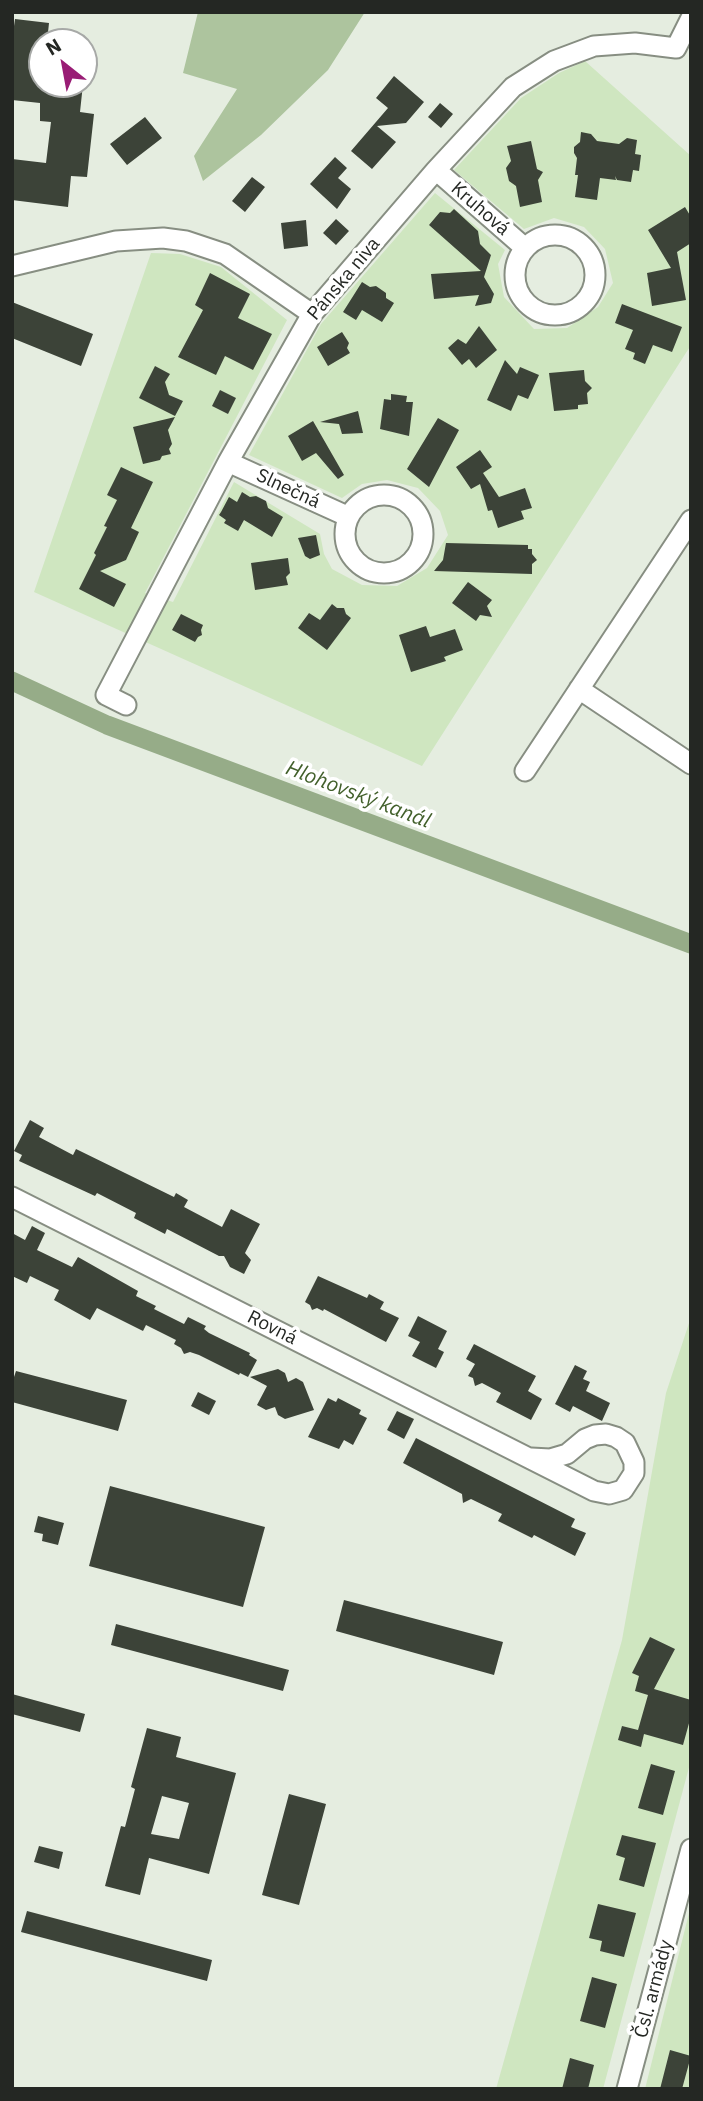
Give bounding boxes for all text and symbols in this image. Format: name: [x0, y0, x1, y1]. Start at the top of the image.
north arrow: [28, 28, 98, 98]
text: N: [41, 33, 65, 61]
street label: Kruhová: [446, 177, 514, 241]
street label: Pánska niva: [303, 233, 385, 325]
street label: Slnečná: [252, 464, 324, 514]
water label: Hlohovský kanál: [282, 756, 434, 834]
street label: Rovná: [243, 1306, 301, 1350]
street label: Čsl. armády: [630, 1938, 678, 2040]

